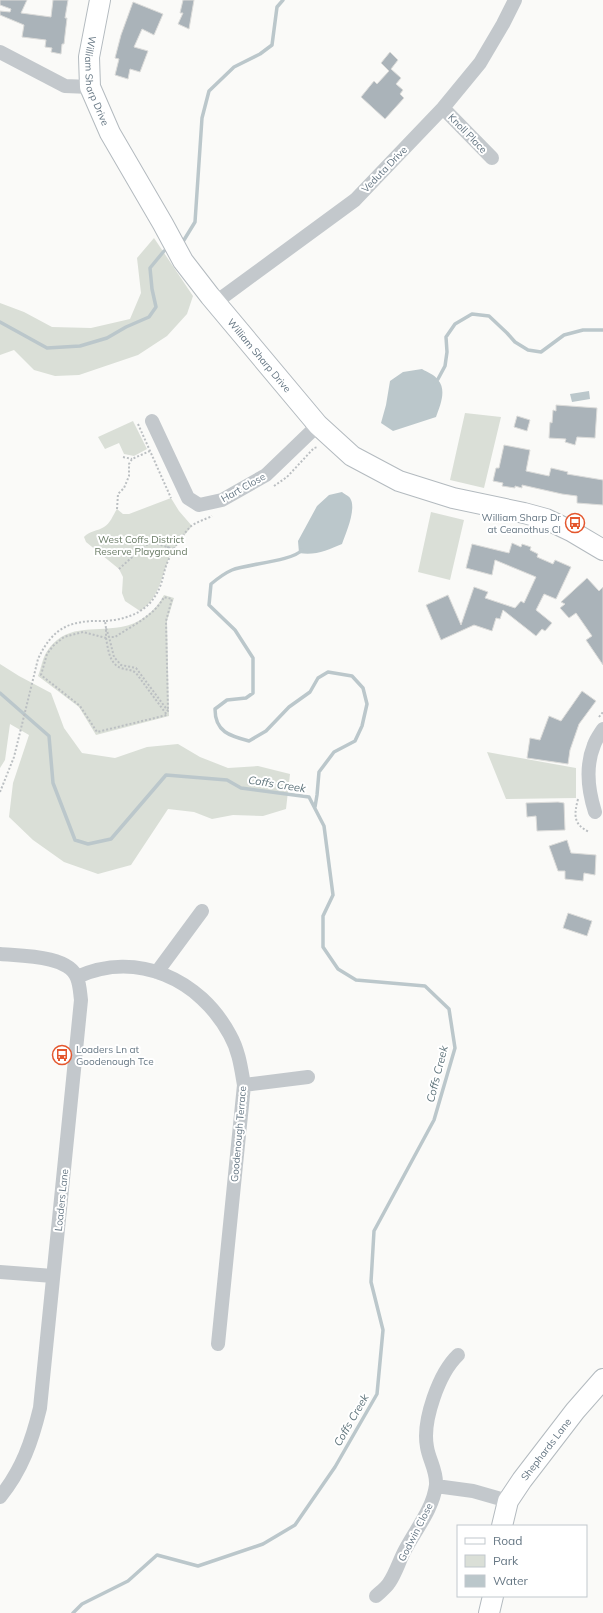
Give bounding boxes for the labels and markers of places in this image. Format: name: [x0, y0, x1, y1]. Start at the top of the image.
place label: William Sharp Dr at Ceanothus Cl: [482, 511, 561, 536]
bus stop icon: William Sharp Dr at Ceanothus Cl: [564, 512, 586, 534]
place label: Loaders Ln at Goodenough Tce: [76, 1043, 154, 1068]
bus stop icon: Loaders Ln at Goodenough Tce: [51, 1044, 73, 1066]

